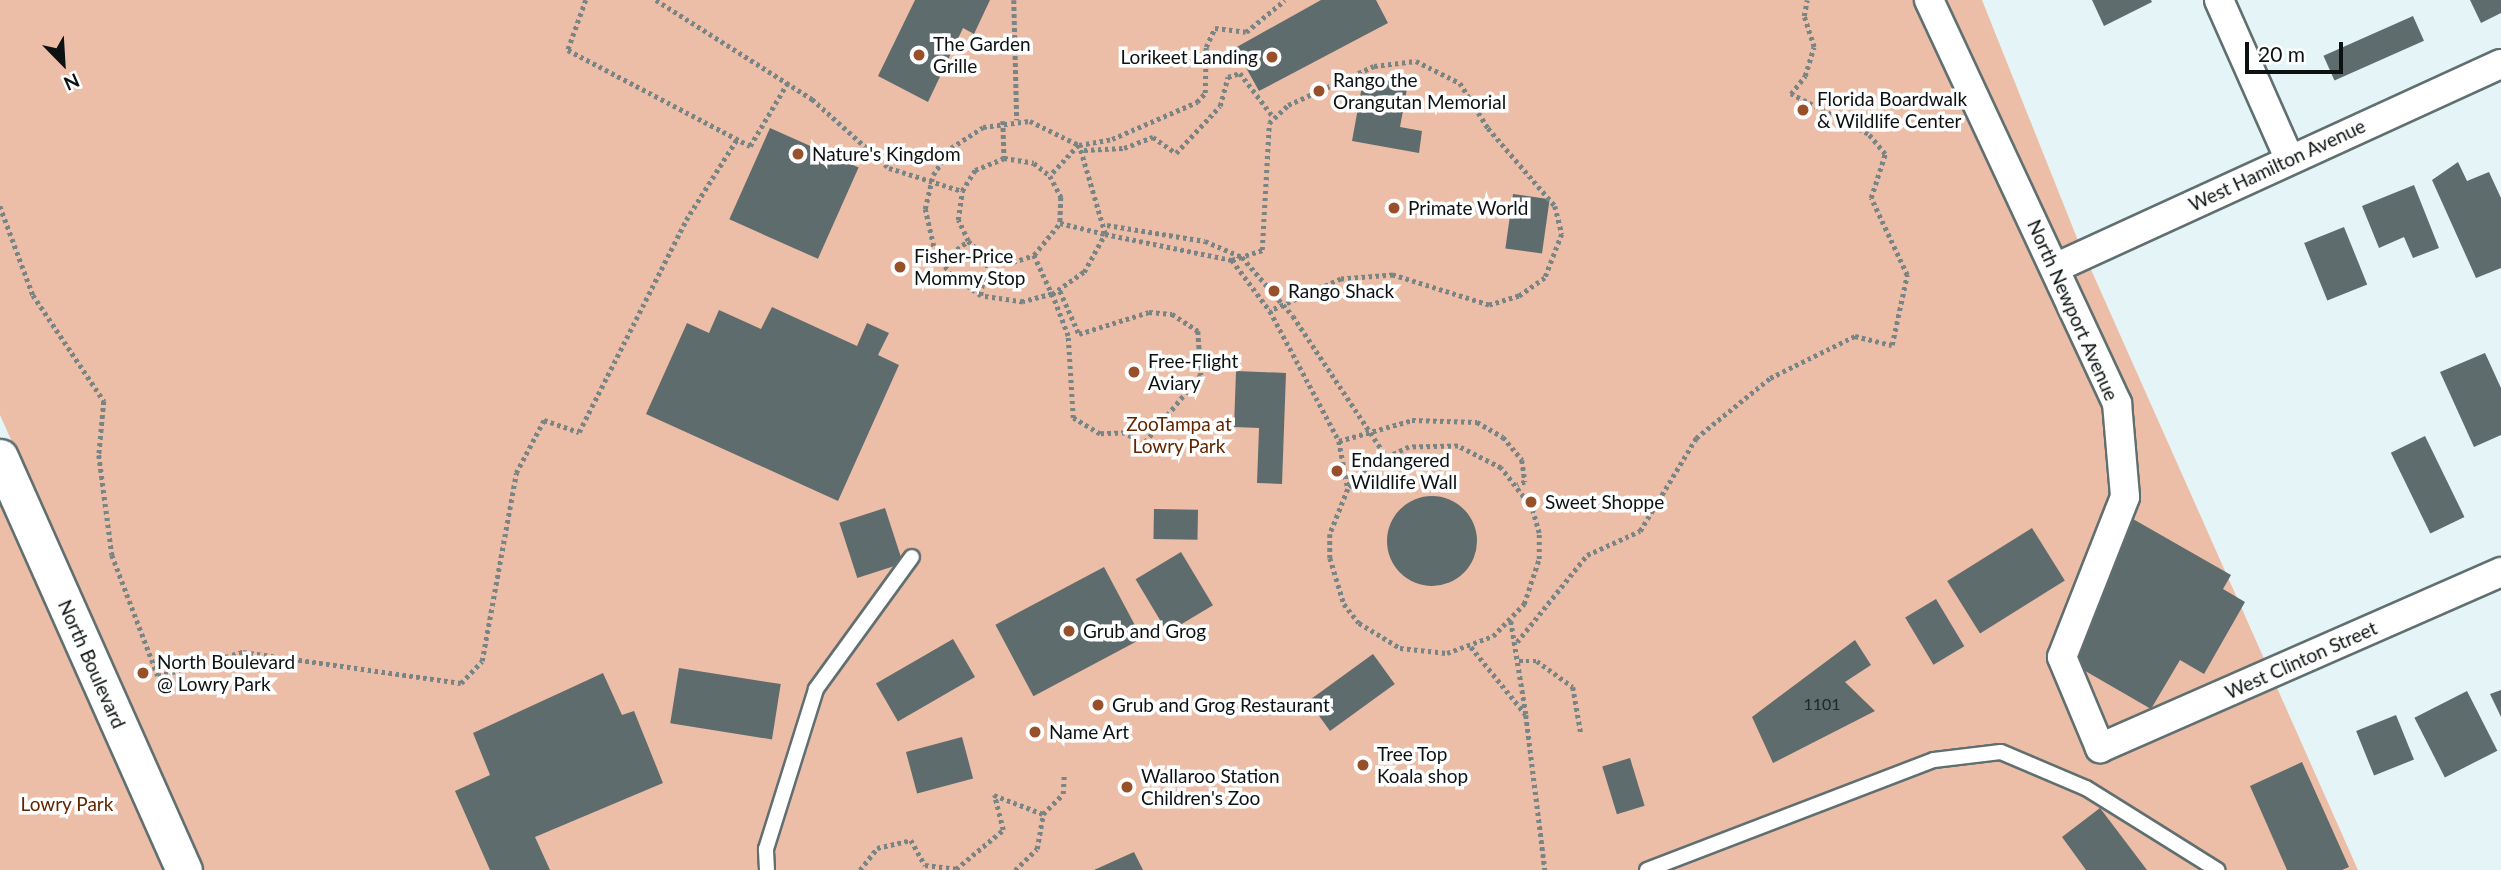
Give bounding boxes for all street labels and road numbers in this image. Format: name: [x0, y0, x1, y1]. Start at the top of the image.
street label: West Hamilton Avenue: [2185, 114, 2369, 216]
street label: North Newport Avenue: [2023, 216, 2123, 404]
street label: North Boulevard: [53, 596, 131, 732]
street label: West Clinton Street: [2222, 616, 2380, 704]

